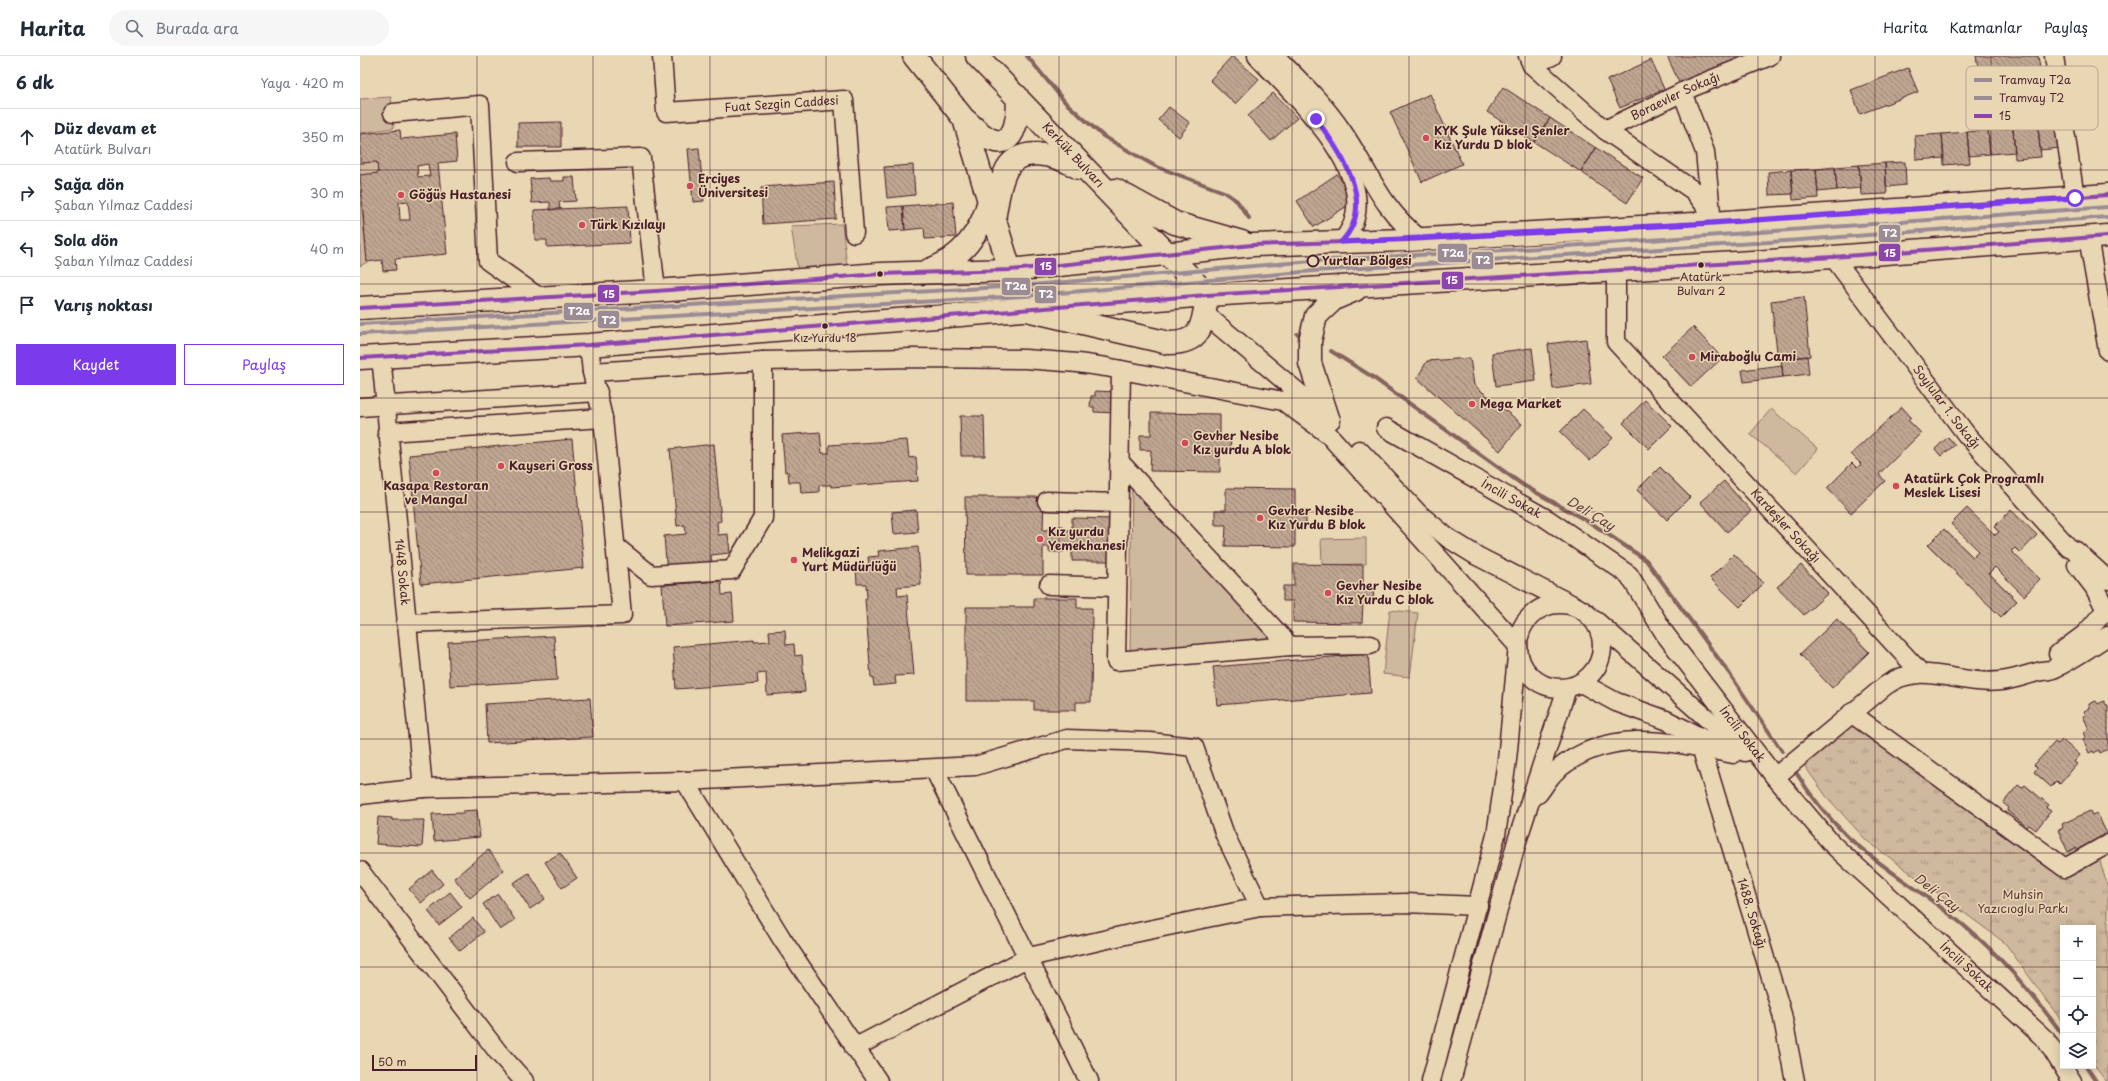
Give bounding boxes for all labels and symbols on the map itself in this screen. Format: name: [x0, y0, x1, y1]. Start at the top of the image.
legend: [1966, 66, 2098, 130]
street label: Boraevler Sokağı: [1627, 67, 1722, 124]
text: Tramvay T2a: [1999, 71, 2071, 88]
text: Tramvay T2: [1999, 89, 2064, 106]
street label: Fuat Sezgin Caddesi: [724, 90, 839, 116]
text: 15: [1999, 107, 2011, 124]
route end: [1307, 110, 1325, 128]
street label: Kerkük Bulvarı: [1038, 117, 1109, 191]
place label: KYK Şule Yüksel Şenler Kız Yurdu D blok: [1434, 121, 1571, 153]
marker: KYK Şule Yüksel Şenler Kız Yurdu D blok: [1421, 133, 1431, 143]
place label: Erciyes Üniversitesi: [698, 169, 768, 201]
marker: Erciyes Üniversitesi: [685, 181, 695, 191]
place label: Göğüs Hastanesi: [409, 185, 511, 203]
route start: [2066, 189, 2084, 207]
marker: Göğüs Hastanesi: [396, 190, 406, 200]
place label: Türk Kızılayı: [590, 215, 666, 233]
marker: Türk Kızılayı: [577, 220, 587, 230]
line badge: T2: [1878, 224, 1901, 243]
text: T2: [1882, 224, 1898, 241]
line badge: T2a: [1437, 243, 1468, 263]
line badge: 15: [1878, 243, 1901, 262]
text: T2a: [1442, 244, 1465, 261]
text: 15: [1884, 244, 1896, 261]
place label: Yurtlar Bölgesi: [1322, 251, 1412, 269]
line badge: T2: [1471, 251, 1494, 270]
text: T2: [1475, 251, 1491, 268]
marker: Yurtlar Bölgesi: [1306, 254, 1320, 268]
line badge: 15: [1034, 257, 1057, 276]
text: 15: [1040, 257, 1052, 274]
marker: Atatürk Bulvarı 2: [1696, 260, 1706, 270]
place label: Atatürk Bulvarı 2: [1676, 268, 1726, 299]
unlabelled marker: [875, 269, 885, 279]
line badge: 15: [1441, 271, 1464, 290]
text: 15: [1446, 271, 1458, 288]
line badge: T2a: [1001, 277, 1031, 296]
text: T2a: [1005, 277, 1028, 294]
line badge: 15: [597, 284, 620, 303]
text: 15: [603, 285, 615, 302]
line badge: T2: [1034, 285, 1057, 304]
text: T2: [1038, 285, 1054, 302]
line badge: T2a: [563, 302, 594, 321]
text: T2a: [568, 302, 591, 319]
line badge: T2: [597, 310, 620, 329]
text: T2: [601, 311, 617, 328]
marker: Kız Yurdu 18: [820, 321, 830, 331]
place label: Kız Yurdu 18: [793, 329, 857, 346]
place label: Miraboğlu Cami: [1700, 347, 1796, 365]
marker: Miraboğlu Cami: [1687, 352, 1697, 362]
street label: Soylular 1. Sokağı: [1909, 361, 1985, 452]
place label: Mega Market: [1480, 394, 1562, 412]
marker: Mega Market: [1467, 399, 1477, 409]
place label: Gevher Nesibe Kız yurdu A blok: [1193, 426, 1292, 458]
marker: Gevher Nesibe Kız yurdu A blok: [1180, 438, 1190, 448]
place label: Kayseri Gross: [509, 456, 593, 474]
marker: Kayseri Gross: [496, 461, 506, 471]
marker: Kasapa Restoran ve Mangal: [431, 468, 441, 478]
place label: Atatürk Çok Programlı Meslek Lisesi: [1904, 469, 2044, 501]
street label: İncili Sokak: [1478, 474, 1545, 522]
place label: Kasapa Restoran ve Mangal: [383, 476, 489, 508]
marker: Atatürk Çok Programlı Meslek Lisesi: [1891, 481, 1901, 491]
street label: Kardeşler Sokağı: [1747, 484, 1825, 566]
water label: Deli Çay: [1564, 491, 1620, 535]
place label: Gevher Nesibe Kız Yurdu B blok: [1268, 501, 1366, 533]
marker: Gevher Nesibe Kız Yurdu B blok: [1255, 513, 1265, 523]
place label: Kız yurdu Yemekhanesi: [1048, 522, 1126, 554]
marker: Kız yurdu Yemekhanesi: [1035, 534, 1045, 544]
street label: 1448 Sokak: [391, 538, 415, 606]
place label: Melikgazi Yurt Müdürlüğü: [802, 543, 897, 575]
marker: Melikgazi Yurt Müdürlüğü: [789, 555, 799, 565]
place label: Gevher Nesibe Kız Yurdu C blok: [1336, 576, 1435, 608]
marker: Gevher Nesibe Kız Yurdu C blok: [1323, 588, 1333, 598]
street label: İncili Sokak: [1716, 702, 1771, 766]
water label: Deli Çay: [1911, 868, 1965, 916]
street label: 1488. Sokağı: [1733, 876, 1772, 951]
park label: Muhsin Yazıcıoglu Parkı: [1978, 885, 2068, 917]
street label: İncili Sokak: [1936, 937, 1998, 996]
scale bar: [372, 1053, 477, 1072]

